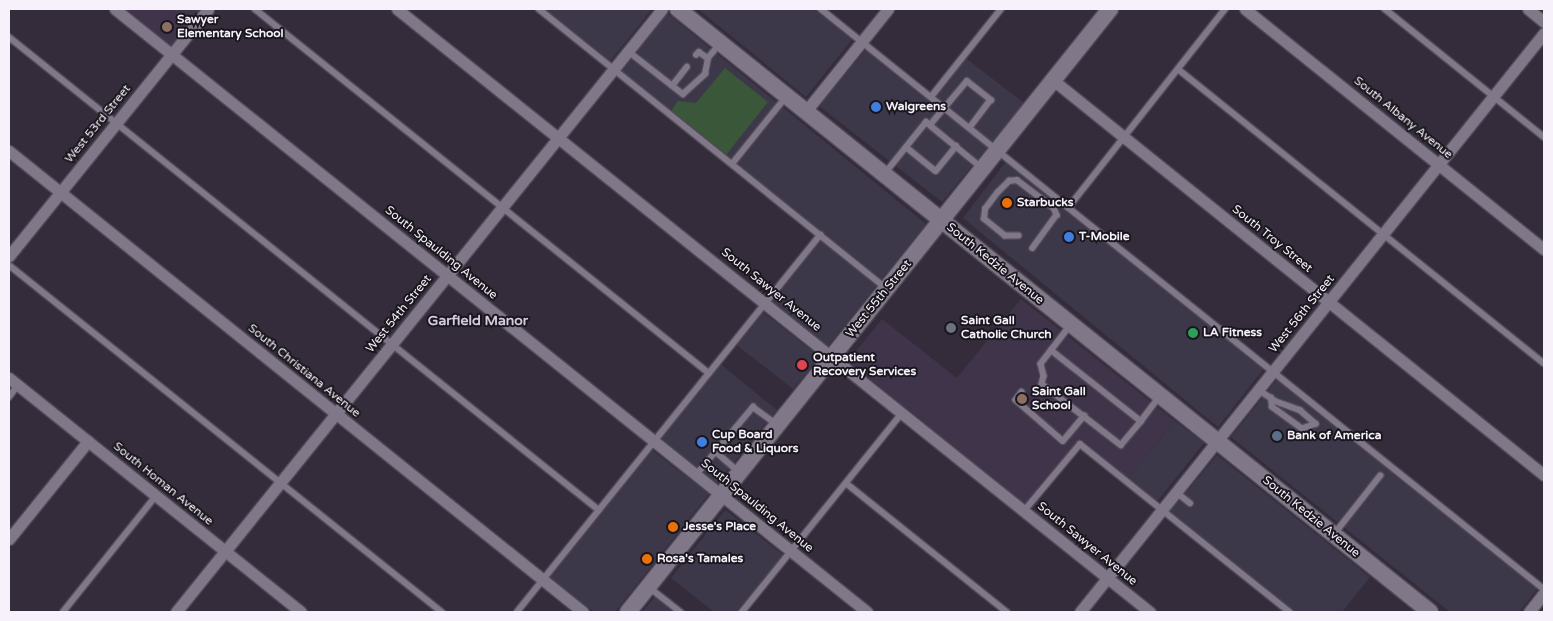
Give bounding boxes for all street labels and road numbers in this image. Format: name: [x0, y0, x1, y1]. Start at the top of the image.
street label: South Albany Avenue: [1351, 74, 1455, 162]
street label: West 53rd Street: [62, 82, 134, 166]
street label: South Troy Street: [1229, 202, 1315, 276]
street label: South Spaulding Avenue: [382, 203, 500, 303]
street label: South Kedzie Avenue: [943, 220, 1047, 308]
street label: South Sawyer Avenue: [718, 245, 824, 335]
street label: West 55th Street: [843, 257, 915, 341]
street label: West 54th Street: [363, 272, 435, 356]
street label: West 56th Street: [1266, 272, 1338, 356]
street label: South Christiana Avenue: [245, 321, 363, 421]
street label: South Homan Avenue: [110, 439, 216, 529]
street label: South Spaulding Avenue: [698, 456, 816, 556]
street label: South Kedzie Avenue: [1259, 473, 1363, 561]
street label: South Sawyer Avenue: [1034, 499, 1140, 589]

